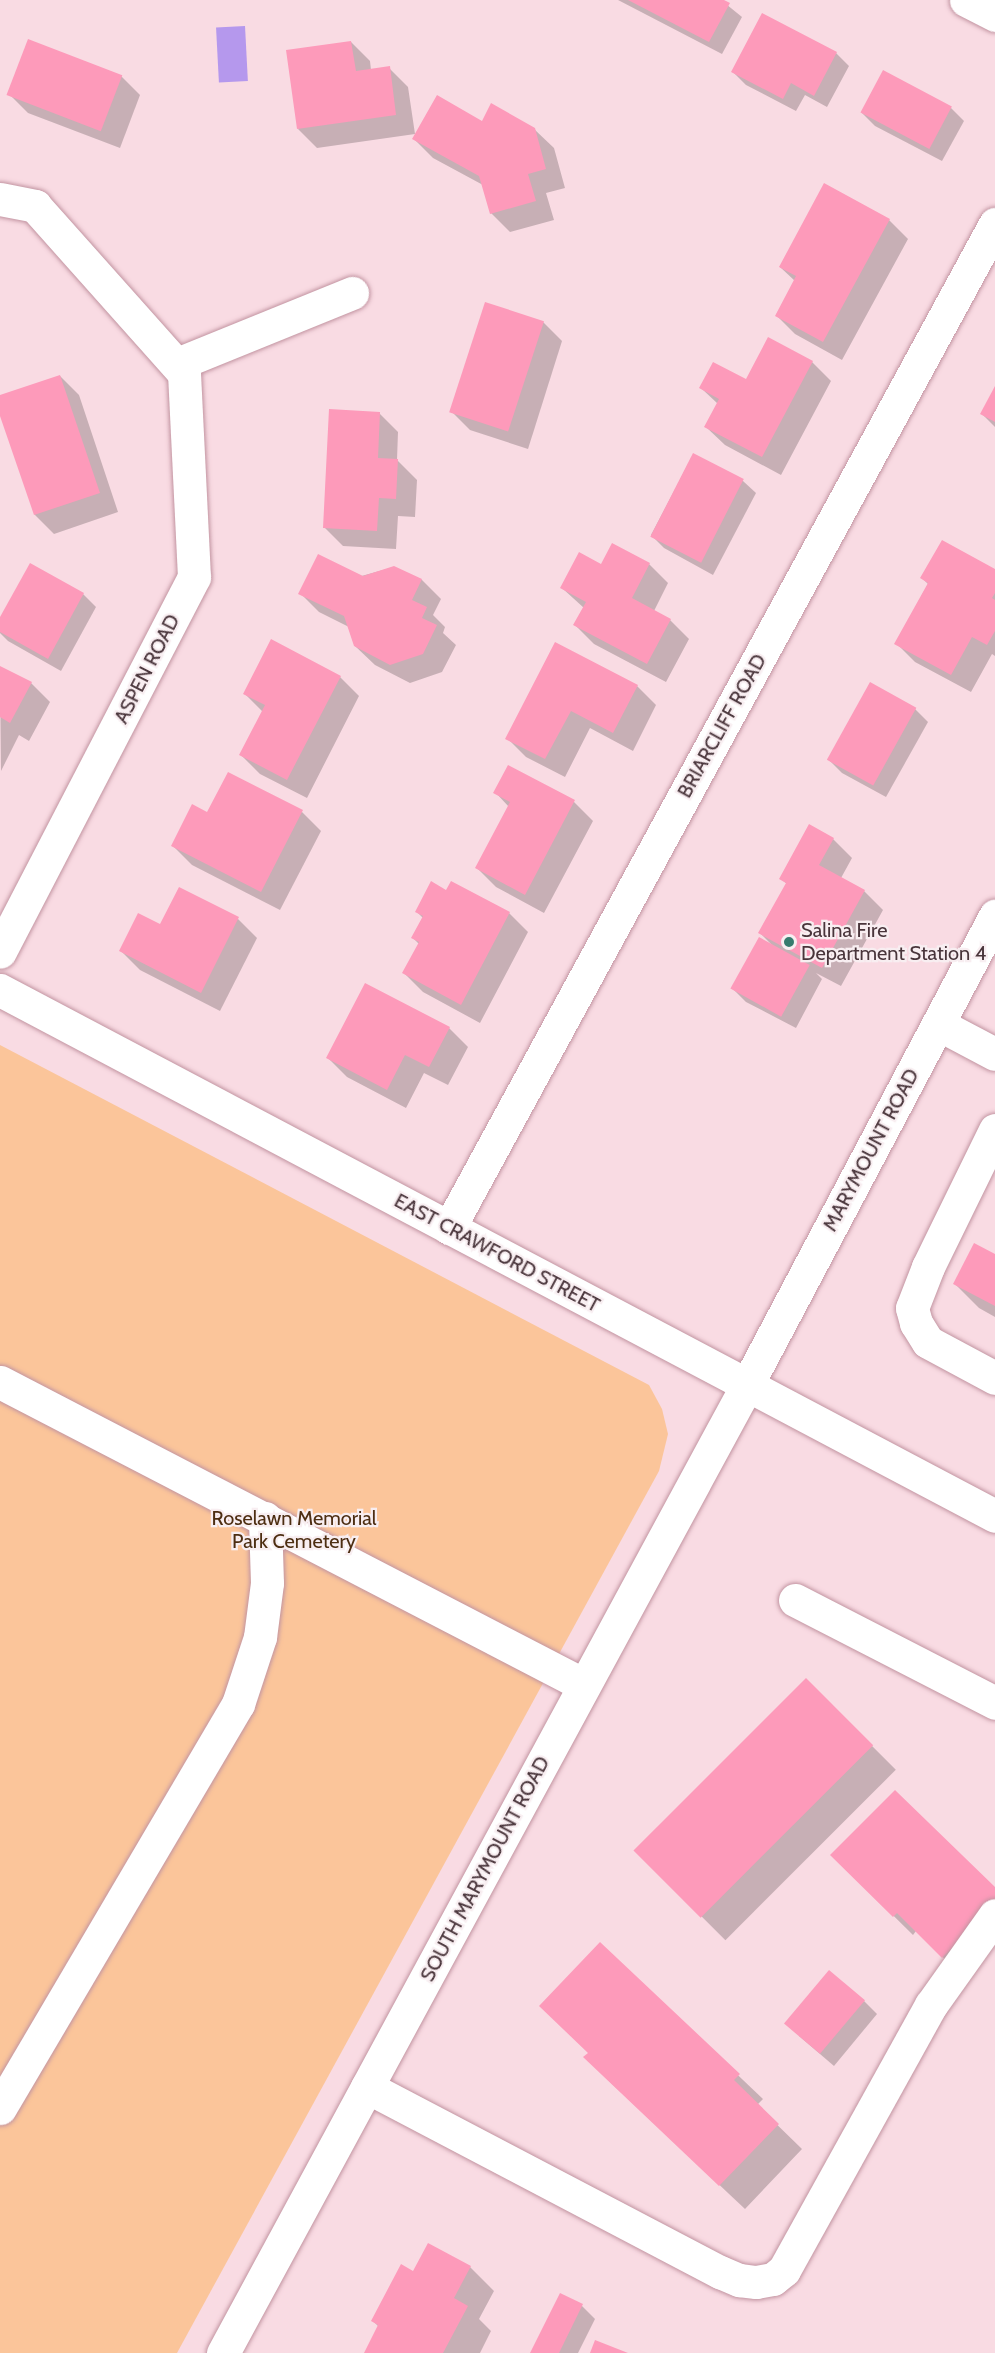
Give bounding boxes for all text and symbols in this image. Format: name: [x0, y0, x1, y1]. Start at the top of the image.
street label: ASPEN ROAD: [109, 610, 185, 728]
street label: BRIARCLIFF ROAD: [673, 650, 771, 802]
place label: Salina Fire Department Station 4: [801, 918, 986, 965]
marker: Salina Fire Department Station 4: [782, 935, 796, 949]
street label: MARYMOUNT ROAD: [818, 1065, 924, 1235]
street label: EAST CRAWFORD STREET: [390, 1189, 604, 1317]
park label: Roselawn Memorial Park Cemetery: [211, 1506, 377, 1553]
street label: SOUTH MARYMOUNT ROAD: [415, 1752, 555, 1986]

